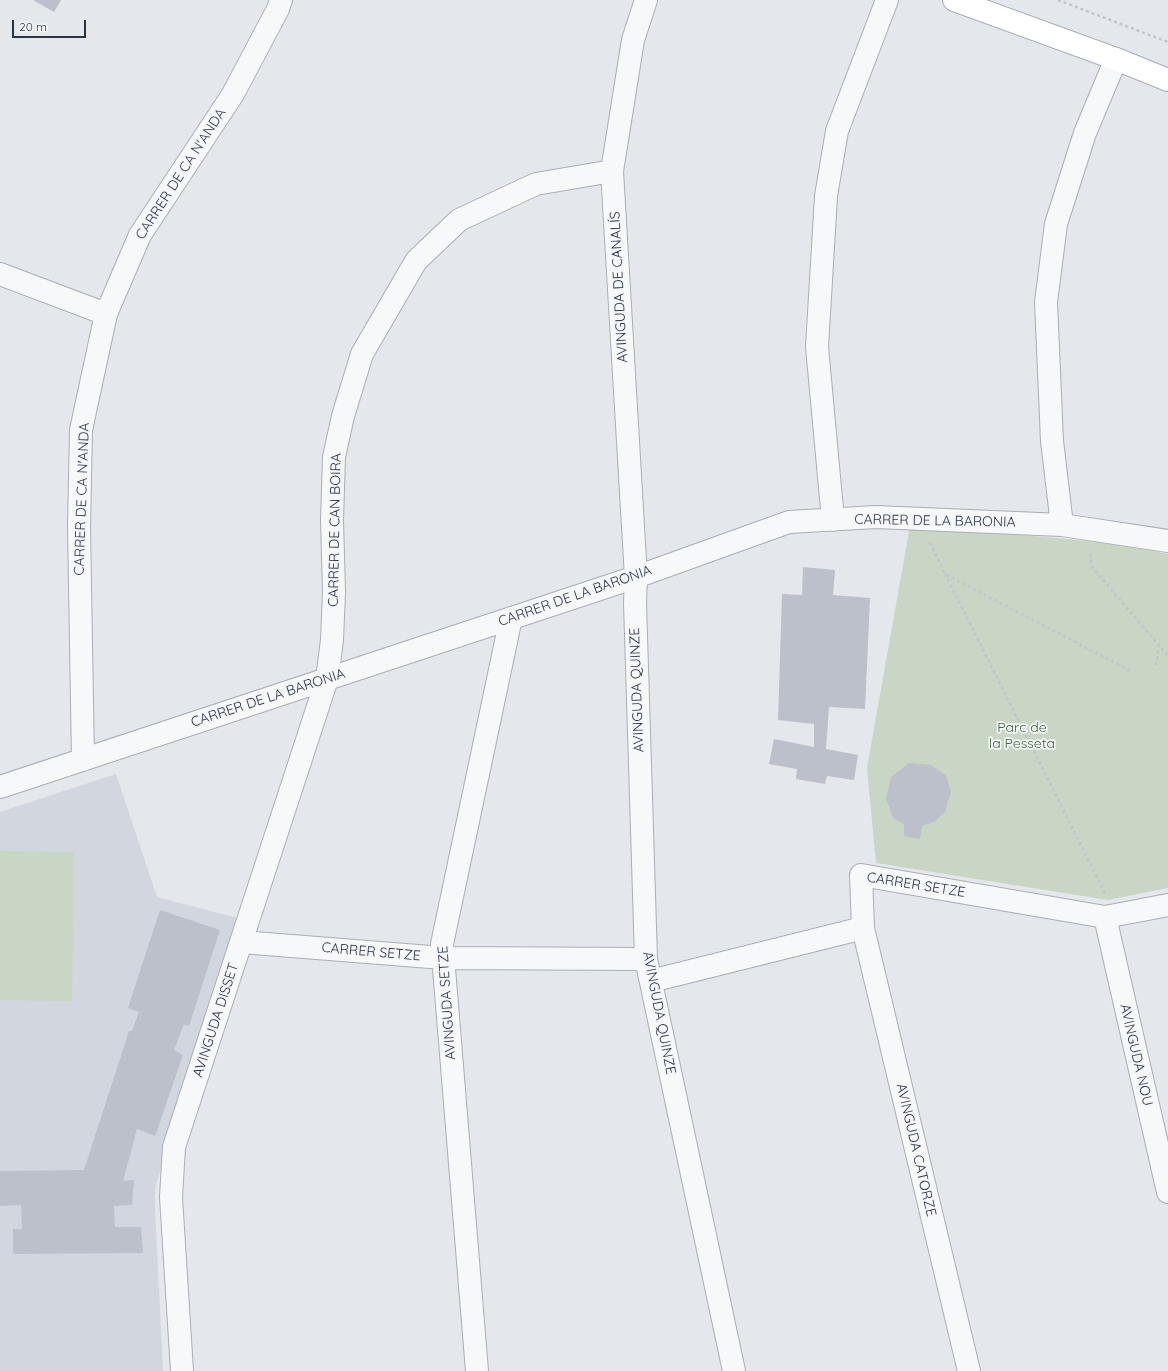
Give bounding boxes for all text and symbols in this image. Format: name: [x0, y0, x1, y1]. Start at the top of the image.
scale bar: [14, 12, 88, 38]
text: 20 m: [19, 19, 47, 34]
street label: CARRER DE CA N'ANDA: [132, 105, 230, 243]
street label: AVINGUDA DE CANALÍS: [607, 211, 631, 363]
street label: CARRER DE CA N'ANDA: [71, 422, 93, 576]
street label: CARRER DE CAN BOIRA: [325, 453, 345, 607]
street label: CARRER DE LA BARONIA: [854, 511, 1016, 531]
street label: CARRER DE LA BARONIA: [496, 562, 654, 630]
street label: AVINGUDA QUINZE: [626, 627, 648, 753]
street label: CARRER DE LA BARONIA: [189, 665, 347, 731]
park label: Parc de la Pesseta: [989, 720, 1055, 752]
street label: CARRER SETZE: [866, 869, 966, 901]
street label: CARRER SETZE: [321, 939, 421, 965]
street label: AVINGUDA SETZE: [435, 945, 459, 1061]
street label: AVINGUDA QUINZE: [639, 950, 679, 1076]
street label: AVINGUDA DISSET: [190, 961, 242, 1079]
street label: AVINGUDA NOU: [1116, 1002, 1156, 1108]
street label: AVINGUDA CATORZE: [893, 1082, 939, 1218]

